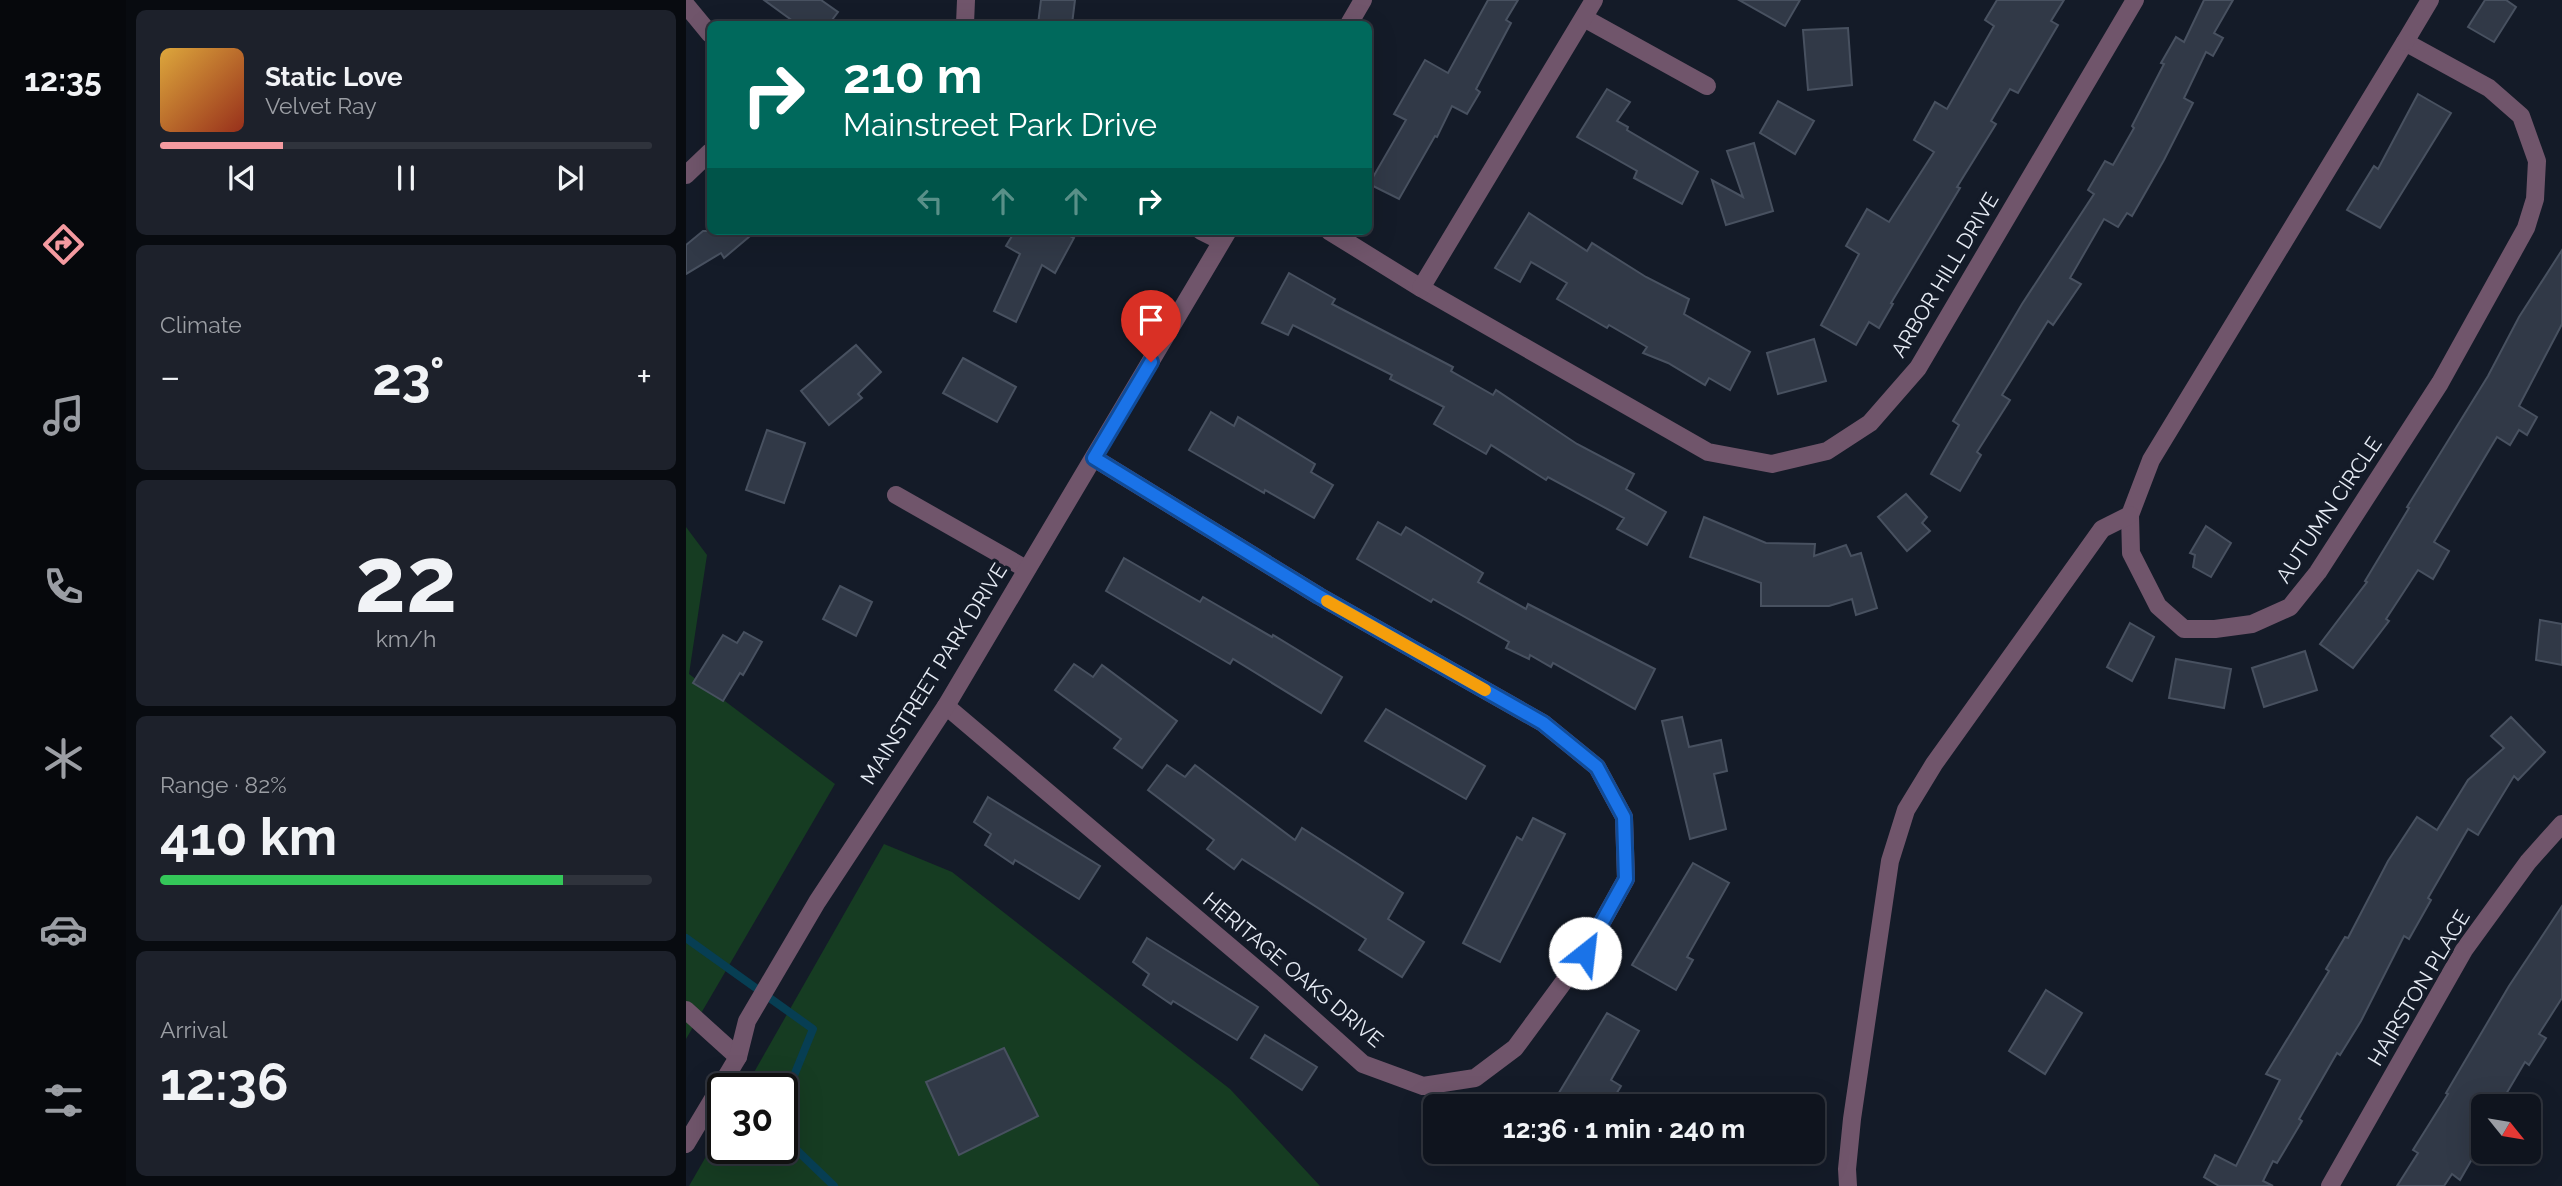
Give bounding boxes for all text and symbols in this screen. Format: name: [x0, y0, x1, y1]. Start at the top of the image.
text: 210 m: [843, 47, 982, 104]
icon: right: [728, 49, 819, 140]
text: 12:35: [24, 61, 102, 98]
text: Static Love: [265, 62, 403, 92]
text: Velvet Ray: [265, 92, 377, 119]
text: Mainstreet Park Drive: [843, 106, 1157, 143]
icon: previous: [223, 159, 261, 197]
icon: pause: [387, 159, 425, 197]
icon: next: [551, 159, 589, 197]
icon: left: [911, 182, 949, 220]
icon: ahead: [984, 182, 1022, 220]
icon: ahead: [1057, 182, 1095, 220]
icon: right: [1130, 182, 1168, 220]
street label: ARBOR HILL DRIVE: [1886, 188, 2004, 362]
icon: directions: [39, 220, 88, 269]
pin: [1121, 290, 1181, 362]
icon: arrive: [1132, 301, 1170, 339]
text: Climate: [160, 311, 242, 338]
text: 23°: [372, 346, 445, 407]
text: −: [160, 354, 180, 399]
text: +: [636, 354, 652, 399]
icon: music: [39, 391, 88, 440]
street label: AUTUMN CIRCLE: [2270, 432, 2387, 588]
text: 22: [355, 526, 457, 633]
street label: MAINSTREET PARK DRIVE: [855, 559, 1012, 789]
icon: phone: [39, 562, 88, 611]
text: km/h: [376, 625, 436, 652]
icon: climate: [39, 734, 88, 783]
text: Range · 82%: [160, 771, 287, 798]
text: 410 km: [160, 806, 337, 867]
street label: HERITAGE OAKS DRIVE: [1198, 887, 1388, 1052]
icon: car: [39, 905, 88, 954]
street label: HAIRSTON PLACE: [2362, 905, 2475, 1070]
position arrow: [1548, 916, 1622, 990]
text: Arrival: [160, 1016, 227, 1043]
text: 12:36: [160, 1051, 288, 1112]
speed limit sign: 30: [707, 1073, 798, 1164]
icon: filters: [39, 1076, 88, 1125]
north arrow: [2471, 1094, 2541, 1164]
map controls: [2471, 1094, 2541, 1164]
text: 12:36 · 1 min · 240 m: [1503, 1114, 1745, 1144]

